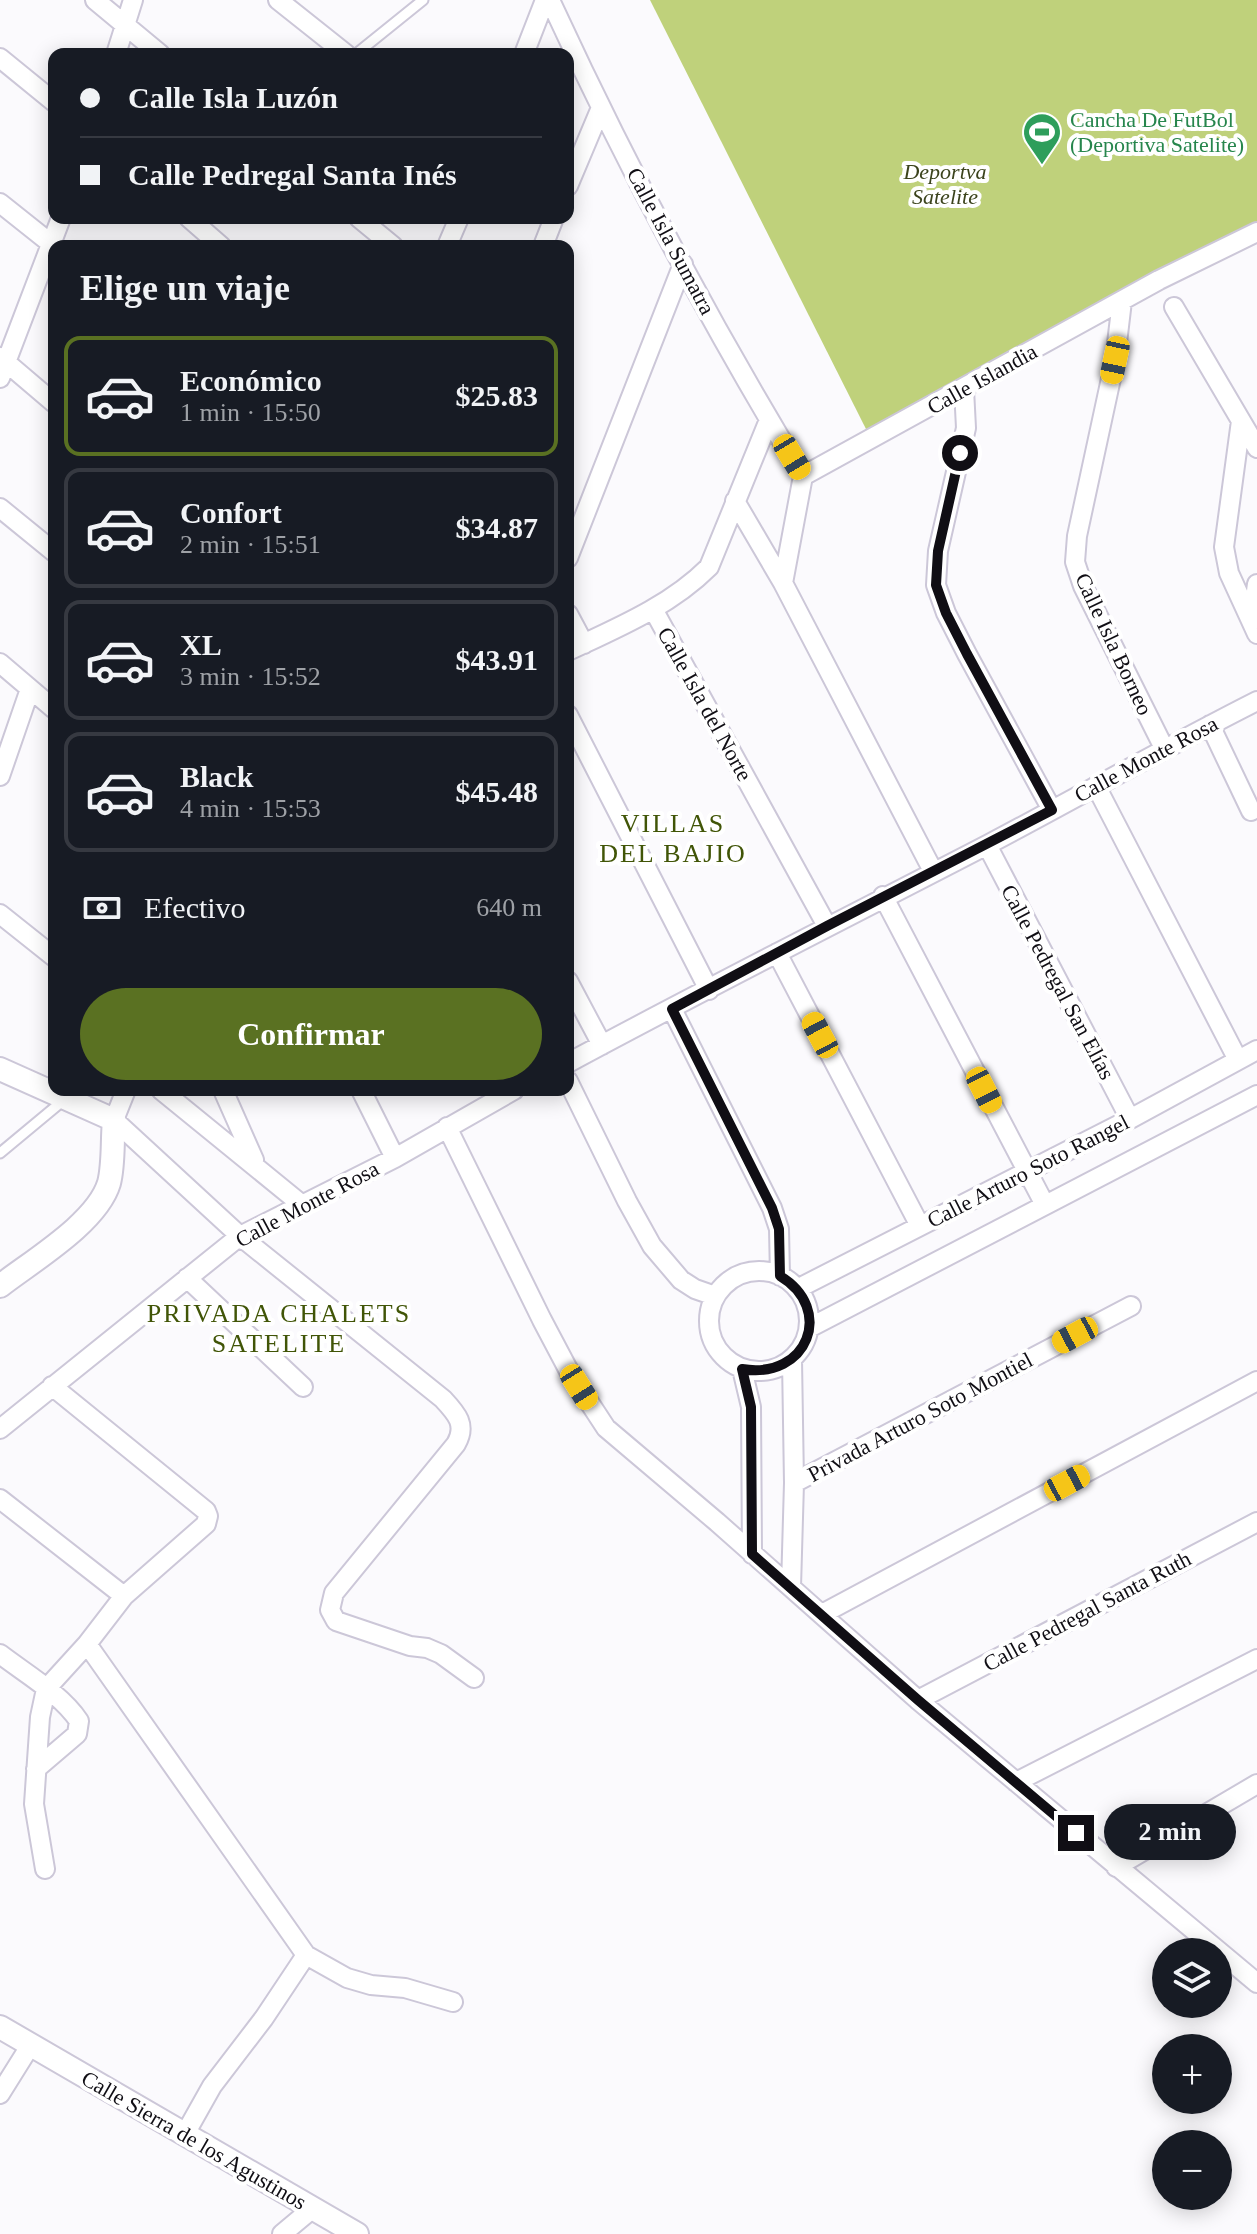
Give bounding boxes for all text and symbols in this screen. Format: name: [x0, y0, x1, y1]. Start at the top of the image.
text: Calle Isla Luzón: [128, 81, 338, 114]
place label: Cancha De FutBol (Deportiva Satelite): [1070, 107, 1244, 157]
sports icon: Cancha De FutBol (Deportiva Satelite): [1021, 111, 1063, 166]
text: Calle Pedregal Santa Inés: [128, 158, 457, 191]
park label: Deportva Satelite: [902, 159, 987, 209]
street label: Calle Isla Sumatra: [622, 163, 720, 319]
text: Elige un viaje: [80, 268, 290, 308]
car: [1098, 334, 1132, 386]
street label: Calle Islandia: [923, 338, 1041, 419]
icon: car: [84, 360, 156, 432]
text: Económico: [180, 364, 322, 397]
text: $25.83: [456, 379, 538, 412]
text: 1 min · 15:50: [180, 398, 321, 427]
car: [769, 430, 815, 484]
route start: [942, 435, 978, 471]
icon: car: [84, 492, 156, 564]
text: Confort: [180, 496, 282, 529]
text: $34.87: [456, 511, 538, 544]
text: 2 min · 15:51: [180, 530, 321, 559]
street label: Calle Isla Borneo: [1070, 569, 1158, 719]
street label: Calle Isla del Norte: [652, 623, 758, 785]
icon: car: [84, 624, 156, 696]
text: XL: [180, 628, 222, 661]
text: $43.91: [456, 643, 538, 676]
text: 3 min · 15:52: [180, 662, 321, 691]
street label: Calle Monte Rosa: [1070, 711, 1222, 807]
icon: car: [84, 756, 156, 828]
text: Black: [180, 760, 253, 793]
text: $45.48: [456, 775, 538, 808]
text: 4 min · 15:53: [180, 794, 321, 823]
district label: VILLAS DEL BAJIO: [599, 809, 747, 868]
street label: Calle Pedregal San Elías: [996, 880, 1120, 1084]
icon: cash: [80, 886, 124, 930]
text: Efectivo: [144, 891, 246, 924]
text: 640 m: [476, 893, 542, 922]
button: Confirmar: [80, 988, 542, 1080]
car: [798, 1008, 842, 1062]
car: [962, 1063, 1006, 1117]
street label: Calle Arturo Soto Rangel: [923, 1109, 1133, 1233]
street label: Calle Monte Rosa: [231, 1156, 383, 1252]
district label: PRIVADA CHALETS SATELITE: [147, 1299, 411, 1358]
car: [1048, 1313, 1102, 1357]
street label: Privada Arturo Soto Montiel: [803, 1347, 1037, 1487]
car: [556, 1360, 602, 1414]
car: [1040, 1461, 1094, 1505]
street label: Calle Pedregal Santa Ruth: [979, 1546, 1195, 1676]
callout: 2 min: [1104, 1805, 1236, 1861]
route end: [1058, 1815, 1094, 1851]
text: 2 min: [1139, 1817, 1201, 1846]
map controls: [1152, 1938, 1232, 2210]
button: layers: [1152, 1938, 1232, 2018]
button: +: [1152, 2034, 1232, 2114]
street label: Calle Sierra de los Agustinos: [77, 2065, 311, 2215]
button: −: [1152, 2130, 1232, 2210]

